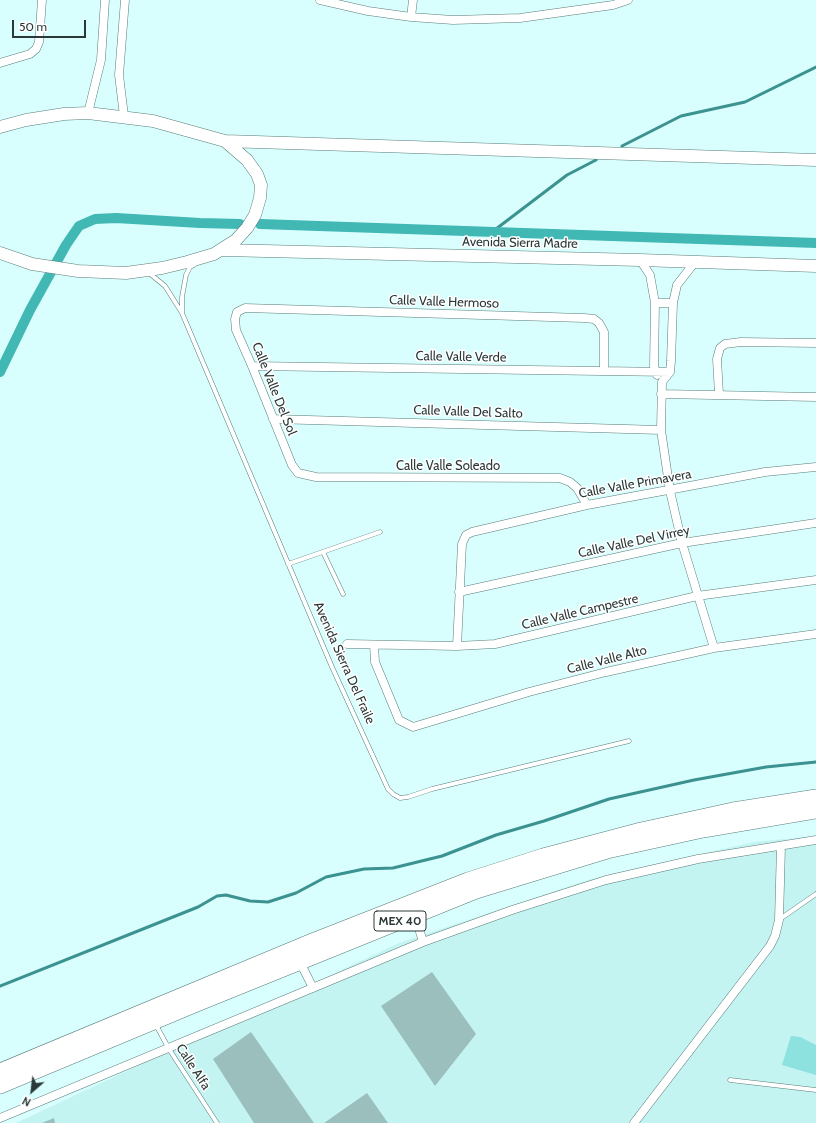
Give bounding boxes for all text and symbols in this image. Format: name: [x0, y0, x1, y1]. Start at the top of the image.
scale bar: [14, 12, 88, 38]
text: 50 m: [19, 19, 47, 34]
street label: Avenida Sierra Madre: [462, 234, 578, 252]
street label: Calle Valle Hermoso: [389, 292, 499, 312]
street label: Calle Valle Del Sol: [248, 340, 300, 438]
street label: Calle Valle Verde: [415, 348, 507, 366]
street label: Calle Valle Del Salto: [413, 402, 523, 422]
street label: Calle Valle Soleado: [396, 458, 500, 474]
street label: Calle Valle Primavera: [578, 466, 692, 502]
street label: Calle Valle Del Virrey: [577, 523, 691, 561]
street label: Calle Valle Campestre: [520, 591, 640, 633]
street label: Avenida Sierra Del Fraile: [310, 600, 378, 726]
street label: Calle Valle Alto: [566, 643, 648, 677]
road number: MEX 40: [374, 911, 426, 931]
street label: Calle Alfa: [172, 1041, 214, 1093]
north arrow: [12, 1071, 52, 1111]
text: N: [20, 1094, 33, 1110]

